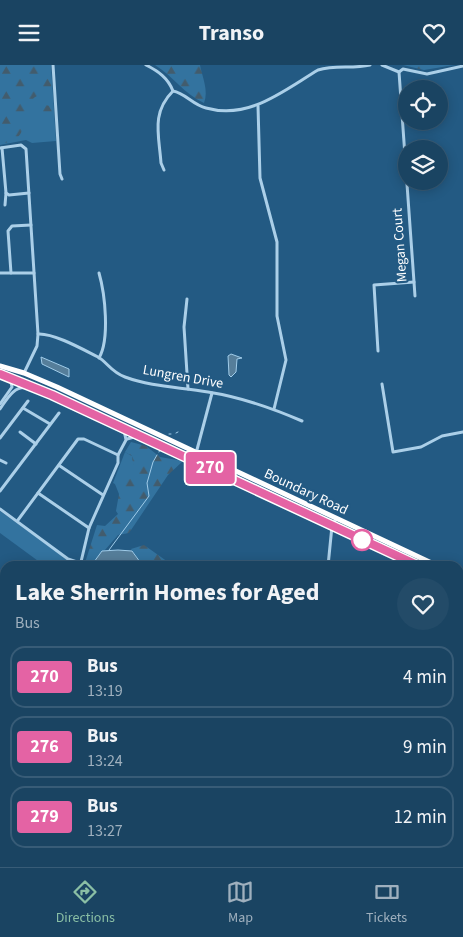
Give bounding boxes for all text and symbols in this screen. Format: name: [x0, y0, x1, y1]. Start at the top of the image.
text: Transo: [199, 17, 264, 49]
icon: menu: [15, 19, 43, 47]
icon: heart: [420, 19, 448, 47]
map controls: [398, 80, 448, 190]
button: locate: [398, 80, 448, 130]
button: layers: [398, 140, 448, 190]
street label: Megan Court: [387, 207, 413, 283]
street label: Lungren Drive: [141, 360, 225, 394]
line badge: 270: [181, 452, 239, 484]
text: 270: [196, 455, 224, 480]
street label: Boundary Road: [261, 464, 351, 520]
unlabelled marker: [351, 529, 373, 551]
text: Lake Sherrin Homes for Aged: [15, 575, 319, 610]
button: heart: [397, 578, 449, 630]
text: Bus: [15, 612, 40, 634]
text: Bus: [87, 653, 118, 680]
text: 270: [30, 664, 59, 689]
text: 4 min: [403, 664, 447, 691]
text: 13:19: [87, 680, 123, 702]
text: Bus: [87, 723, 118, 750]
text: 276: [30, 734, 59, 759]
text: 9 min: [403, 734, 447, 761]
text: 13:24: [87, 750, 123, 772]
text: Bus: [87, 793, 118, 820]
text: 279: [30, 804, 59, 829]
text: 12 min: [393, 804, 447, 831]
text: 13:27: [87, 820, 123, 842]
tab: Directions: [56, 878, 115, 928]
tab: Map: [226, 878, 254, 928]
tab: Tickets: [366, 878, 407, 928]

